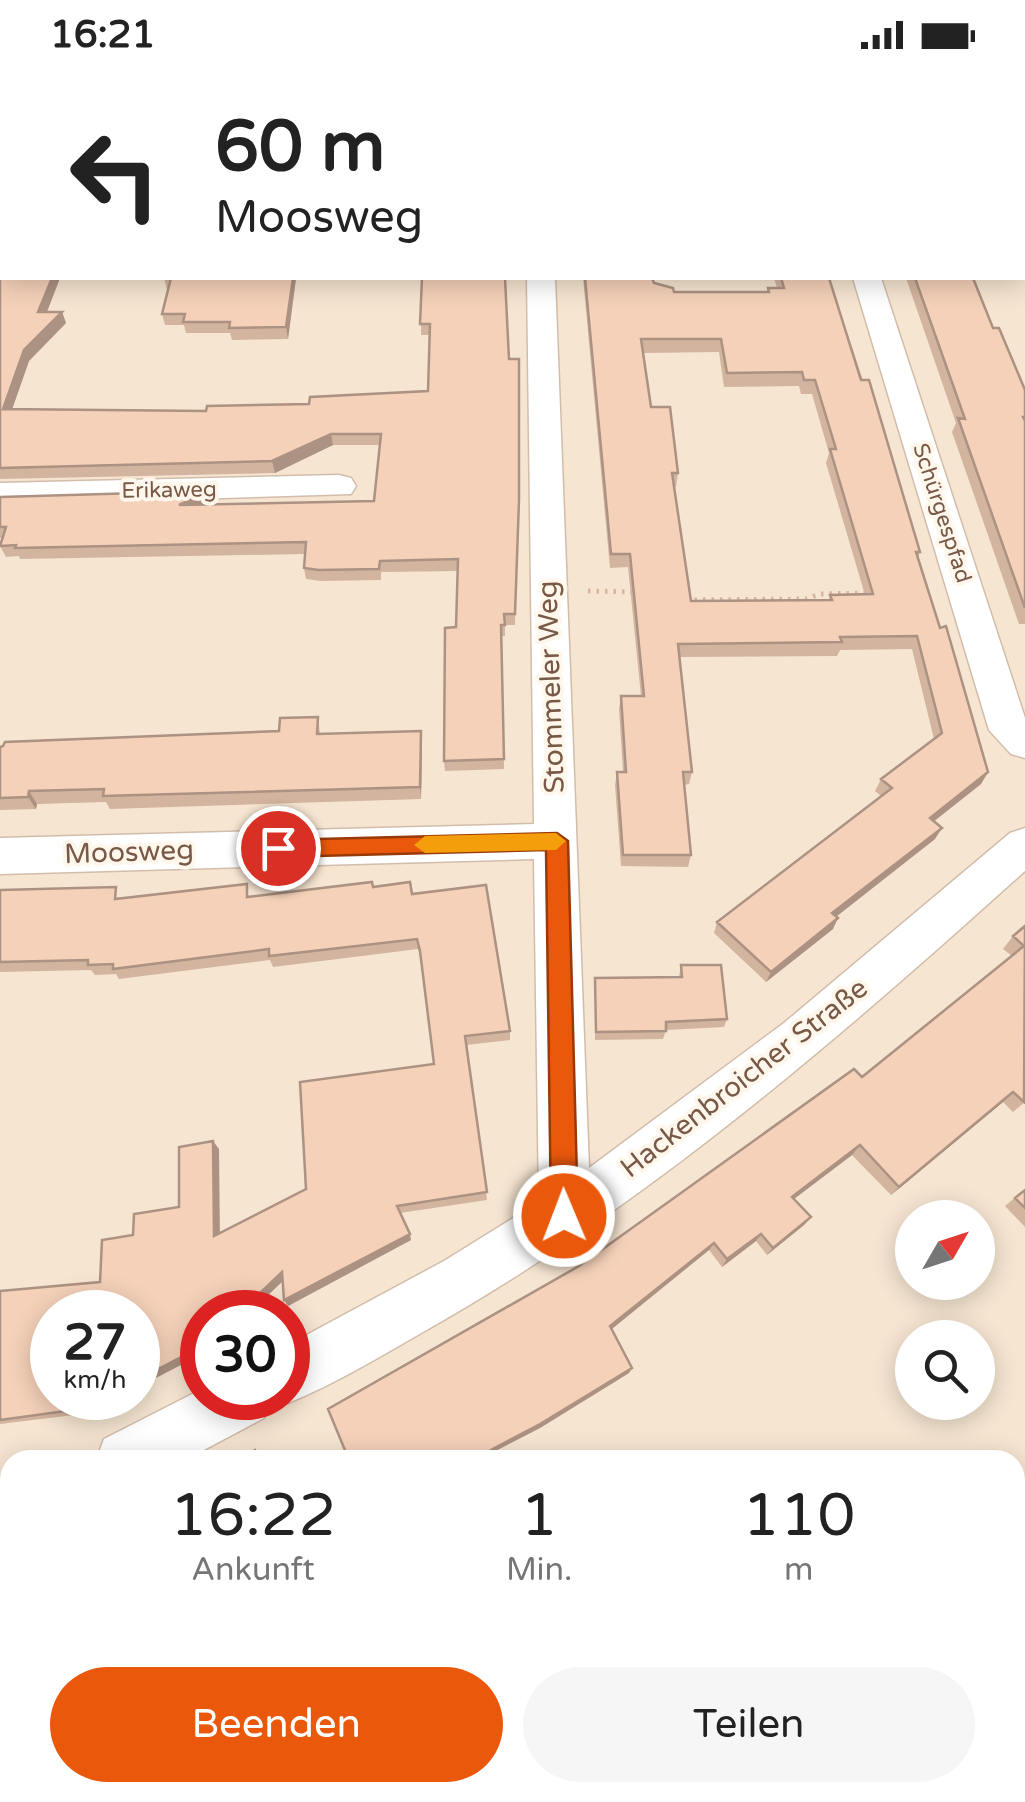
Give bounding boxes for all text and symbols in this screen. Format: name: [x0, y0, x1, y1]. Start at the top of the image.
text: 16:21: [50, 12, 155, 58]
text: 60 m: [215, 106, 385, 190]
icon: left: [50, 110, 180, 240]
text: Moosweg: [215, 191, 423, 245]
street label: Schürgespfad: [907, 440, 977, 586]
street label: Erikaweg: [121, 476, 217, 504]
street label: Stommeler Weg: [530, 580, 572, 794]
pin: [236, 806, 321, 891]
icon: arrive: [251, 821, 306, 876]
street label: Moosweg: [64, 833, 194, 871]
street label: Hackenbroicher Straße: [614, 971, 874, 1185]
position arrow: [512, 1164, 616, 1268]
north arrow: [895, 1200, 995, 1300]
map controls: [895, 1200, 995, 1420]
speed limit sign: 30: [180, 1290, 310, 1420]
text: 27: [64, 1313, 126, 1373]
button: search: [895, 1320, 995, 1420]
text: km/h: [64, 1365, 126, 1395]
text: 16:22: [170, 1480, 336, 1552]
text: 1: [520, 1480, 558, 1552]
text: 110: [742, 1480, 855, 1552]
text: Ankunft: [191, 1551, 315, 1589]
text: Min.: [506, 1551, 572, 1589]
text: m: [784, 1551, 813, 1589]
button: Beenden: [50, 1667, 503, 1782]
button: Teilen: [523, 1667, 975, 1782]

